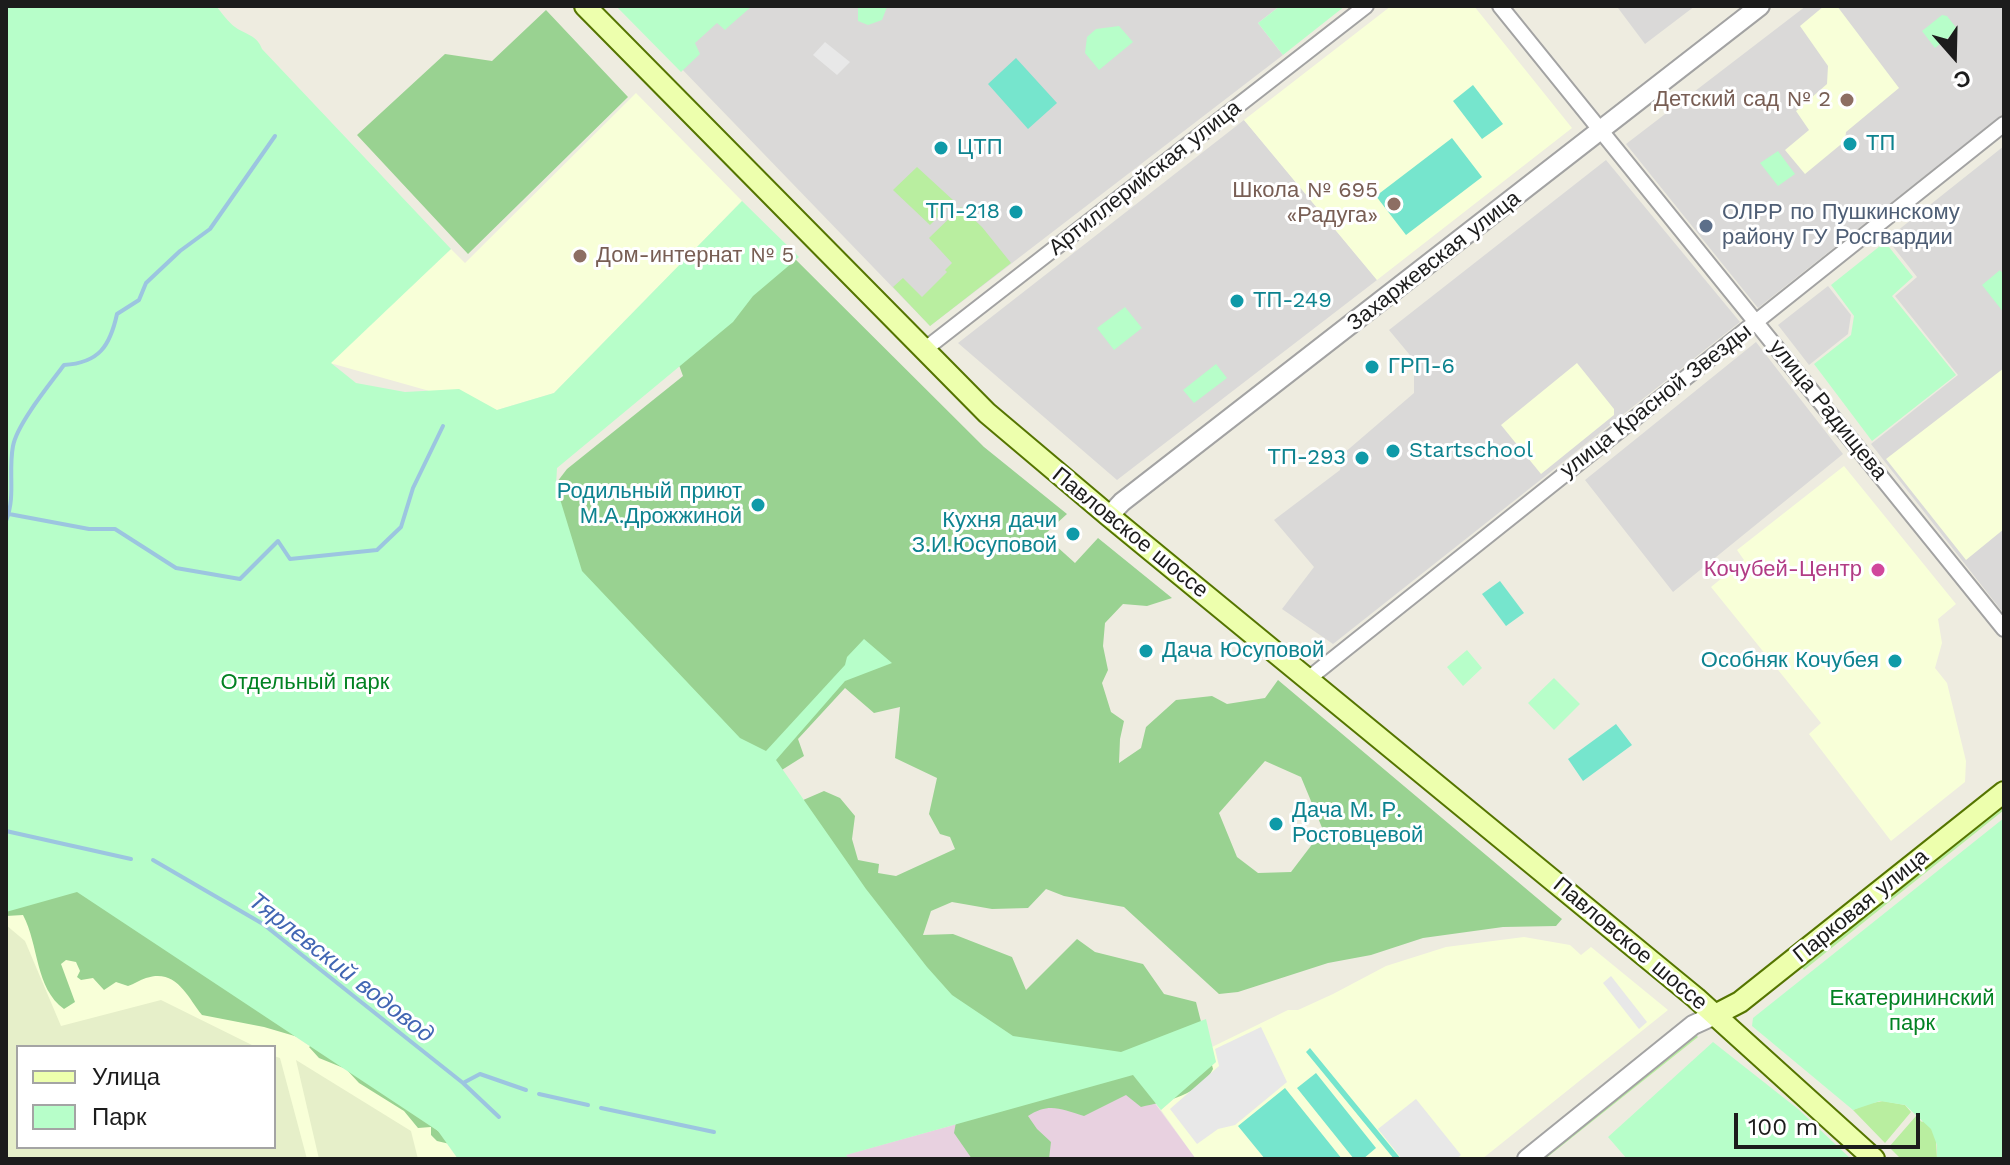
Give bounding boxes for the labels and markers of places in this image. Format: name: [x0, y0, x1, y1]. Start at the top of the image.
place label: Детский сад № 2: [1654, 87, 1831, 113]
marker: Детский сад № 2: [1838, 91, 1856, 109]
place label: ТП: [1866, 131, 1895, 157]
place label: ЦТП: [957, 135, 1003, 161]
marker: ТП: [1841, 135, 1859, 153]
marker: ЦТП: [932, 139, 950, 157]
place label: Школа № 695 «Радуга»: [1232, 178, 1378, 230]
marker: Школа № 695 «Радуга»: [1385, 195, 1403, 213]
place label: ТП-218: [925, 199, 1000, 225]
place label: ОЛРР по Пушкинскому району ГУ Росгвардии: [1722, 200, 1960, 252]
marker: ТП-218: [1007, 203, 1025, 221]
marker: ОЛРР по Пушкинскому району ГУ Росгвардии: [1697, 217, 1715, 235]
place label: Дом-интернат № 5: [596, 243, 794, 269]
marker: Дом-интернат № 5: [571, 247, 589, 265]
place label: ТП-249: [1253, 288, 1332, 314]
marker: ТП-249: [1228, 292, 1246, 310]
place label: ГРП-6: [1388, 354, 1455, 380]
marker: ГРП-6: [1363, 358, 1381, 376]
place label: Startschool: [1409, 438, 1533, 464]
marker: Startschool: [1384, 442, 1402, 460]
place label: ТП-293: [1268, 445, 1346, 471]
marker: ТП-293: [1353, 449, 1371, 467]
place label: Родильный приют М.А.Дрожжиной: [557, 479, 742, 530]
marker: Родильный приют М.А.Дрожжиной: [749, 496, 767, 514]
place label: Кухня дачи З.И.Юсуповой: [912, 508, 1057, 560]
marker: Кухня дачи З.И.Юсуповой: [1064, 525, 1082, 543]
place label: Кочубей-Центр: [1704, 557, 1862, 583]
marker: Кочубей-Центр: [1869, 561, 1887, 579]
place label: Дача Юсуповой: [1162, 638, 1324, 664]
marker: Дача Юсуповой: [1137, 642, 1155, 660]
place label: Особняк Кочубея: [1701, 648, 1879, 674]
marker: Особняк Кочубея: [1886, 652, 1904, 670]
place label: Дача М. Р. Ростовцевой: [1292, 798, 1423, 850]
marker: Дача М. Р. Ростовцевой: [1267, 815, 1285, 833]

